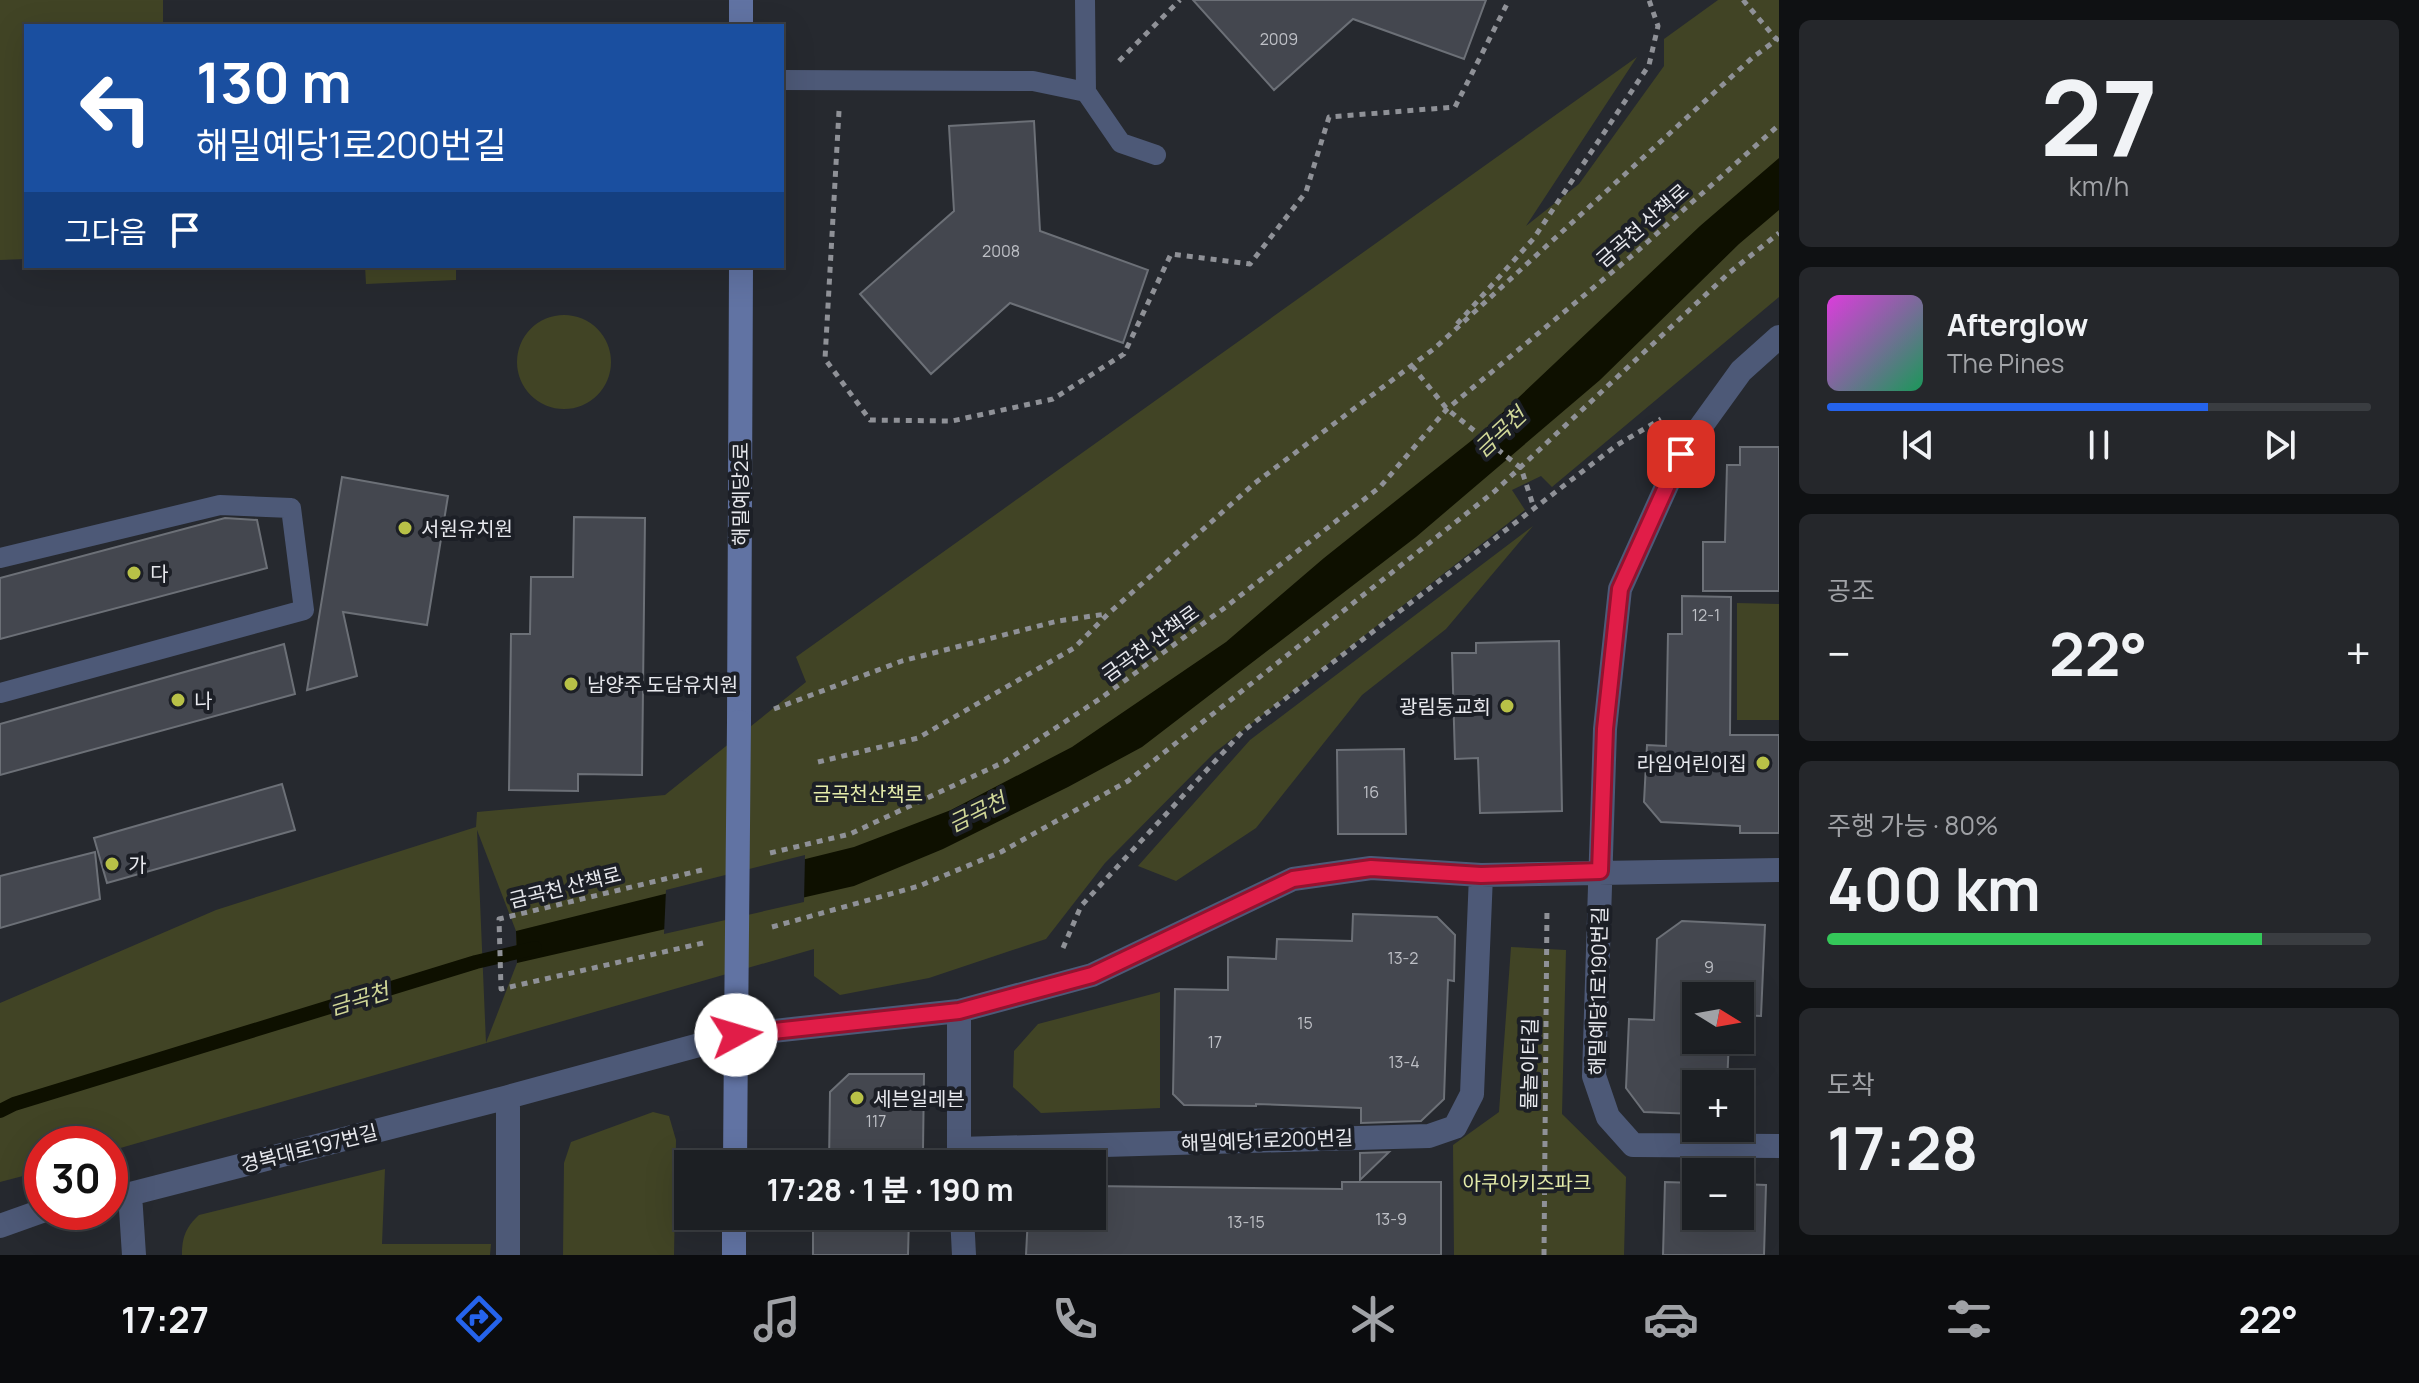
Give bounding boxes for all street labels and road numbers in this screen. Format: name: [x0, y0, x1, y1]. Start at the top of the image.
street label: 금곡천 산책로: [1590, 177, 1694, 273]
street label: 해밀예당2로: [727, 442, 754, 546]
street label: 금곡천 산책로: [1096, 598, 1204, 688]
street label: 금곡천 산책로: [506, 860, 624, 914]
street label: 해밀예당1로190번길: [1583, 906, 1613, 1076]
street label: 물놀이터길: [1515, 1018, 1543, 1110]
street label: 경복대로197번길: [238, 1118, 380, 1178]
street label: 해밀예당1로200번길: [1180, 1123, 1354, 1157]

